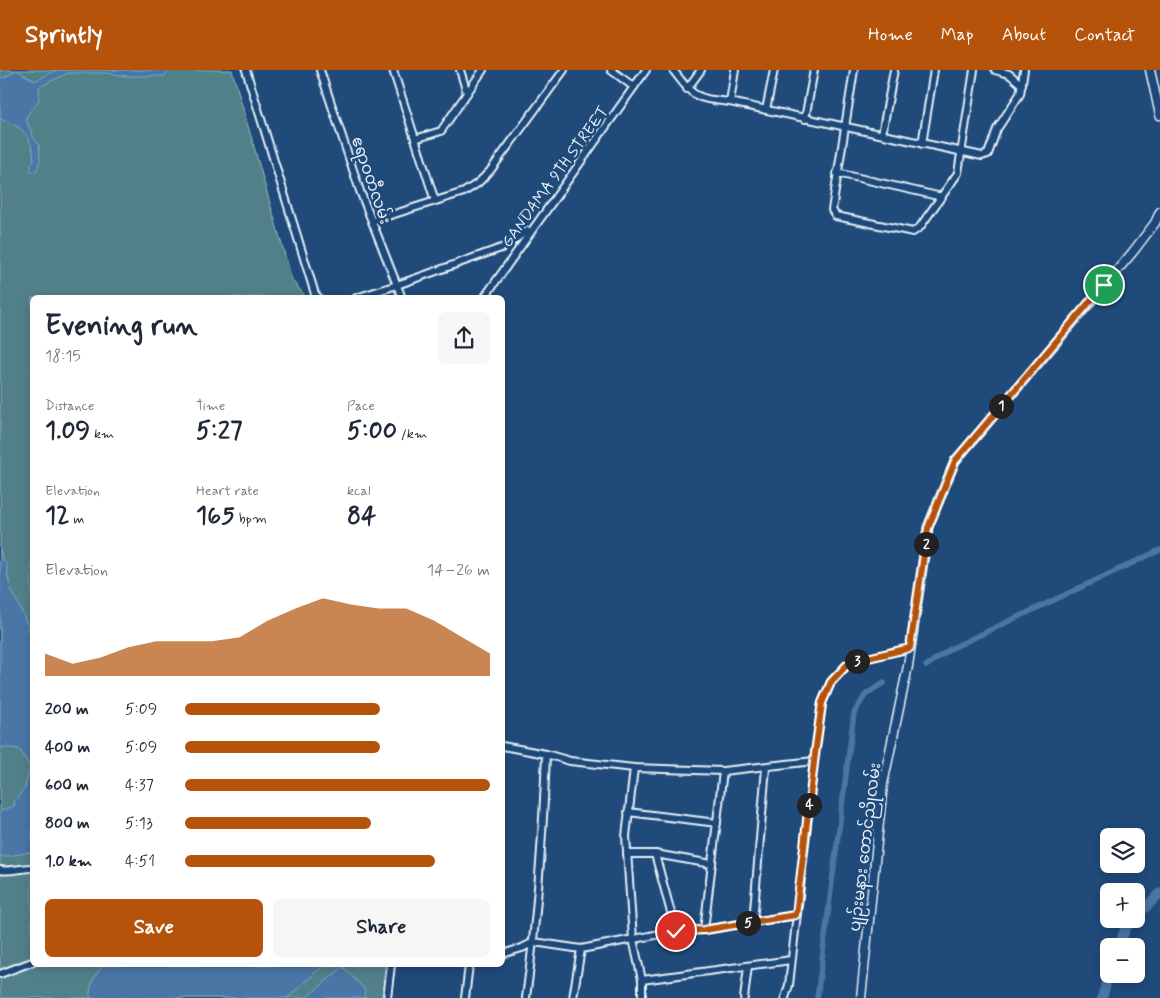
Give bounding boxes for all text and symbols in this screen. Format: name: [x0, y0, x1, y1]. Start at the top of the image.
text: Sprintly: [25, 20, 103, 51]
text: Home: [868, 23, 913, 47]
text: Map: [941, 23, 974, 47]
text: About: [1002, 23, 1046, 47]
text: Contact: [1074, 23, 1135, 47]
street label: GANDAMA 9TH STREET: [497, 102, 614, 252]
street label: ဧရာဝတီလမ်း: [344, 133, 397, 228]
pin: [1083, 264, 1125, 306]
icon: arrive: [1090, 271, 1118, 299]
text: Evening run: [45, 308, 198, 345]
button: share: [438, 312, 490, 364]
text: 18:15: [45, 346, 81, 367]
pin: 1: [988, 394, 1014, 418]
text: Distance: [45, 397, 94, 415]
text: Time: [196, 397, 225, 415]
text: Pace: [347, 397, 375, 415]
text: 1: [998, 397, 1005, 415]
text: 1.09: [45, 415, 90, 448]
text: 5:27: [196, 415, 243, 448]
text: 5:00: [347, 415, 397, 448]
text: km: [90, 425, 114, 443]
text: /km: [397, 425, 427, 443]
text: Elevation: [45, 482, 100, 500]
text: Heart rate: [196, 482, 259, 500]
text: kcal: [347, 482, 371, 500]
text: 12: [45, 500, 69, 533]
text: 165: [196, 500, 235, 533]
text: 84: [347, 500, 376, 533]
text: m: [69, 510, 84, 528]
text: bpm: [235, 510, 267, 528]
pin: 2: [914, 532, 938, 556]
text: 2: [923, 535, 930, 553]
text: Elevation: [45, 560, 108, 581]
text: 14–26 m: [427, 560, 490, 581]
pin: 3: [844, 648, 870, 674]
text: 3: [854, 652, 861, 670]
text: 200 m: [45, 699, 89, 720]
text: 5:09: [125, 699, 157, 720]
text: 400 m: [45, 737, 90, 758]
text: 5:09: [125, 737, 157, 758]
street label: ပျဉ်းမနား တောင်ညိုလမ်း: [843, 761, 888, 933]
text: 600 m: [45, 775, 89, 796]
text: 4:37: [125, 775, 154, 796]
pin: 4: [796, 792, 822, 818]
text: 4: [805, 796, 814, 814]
text: 800 m: [45, 813, 90, 834]
text: 5:13: [125, 813, 153, 834]
map controls: [1100, 828, 1145, 983]
button: layers: [1100, 828, 1145, 873]
text: 1.0 km: [45, 851, 92, 872]
text: 4:51: [125, 851, 155, 872]
button: +: [1100, 883, 1145, 928]
button: Save: [45, 899, 263, 957]
button: Share: [273, 899, 490, 957]
pin: [655, 910, 697, 952]
pin: 5: [736, 910, 760, 936]
text: 5: [744, 914, 753, 932]
icon: check: [662, 917, 690, 945]
button: −: [1100, 938, 1145, 983]

